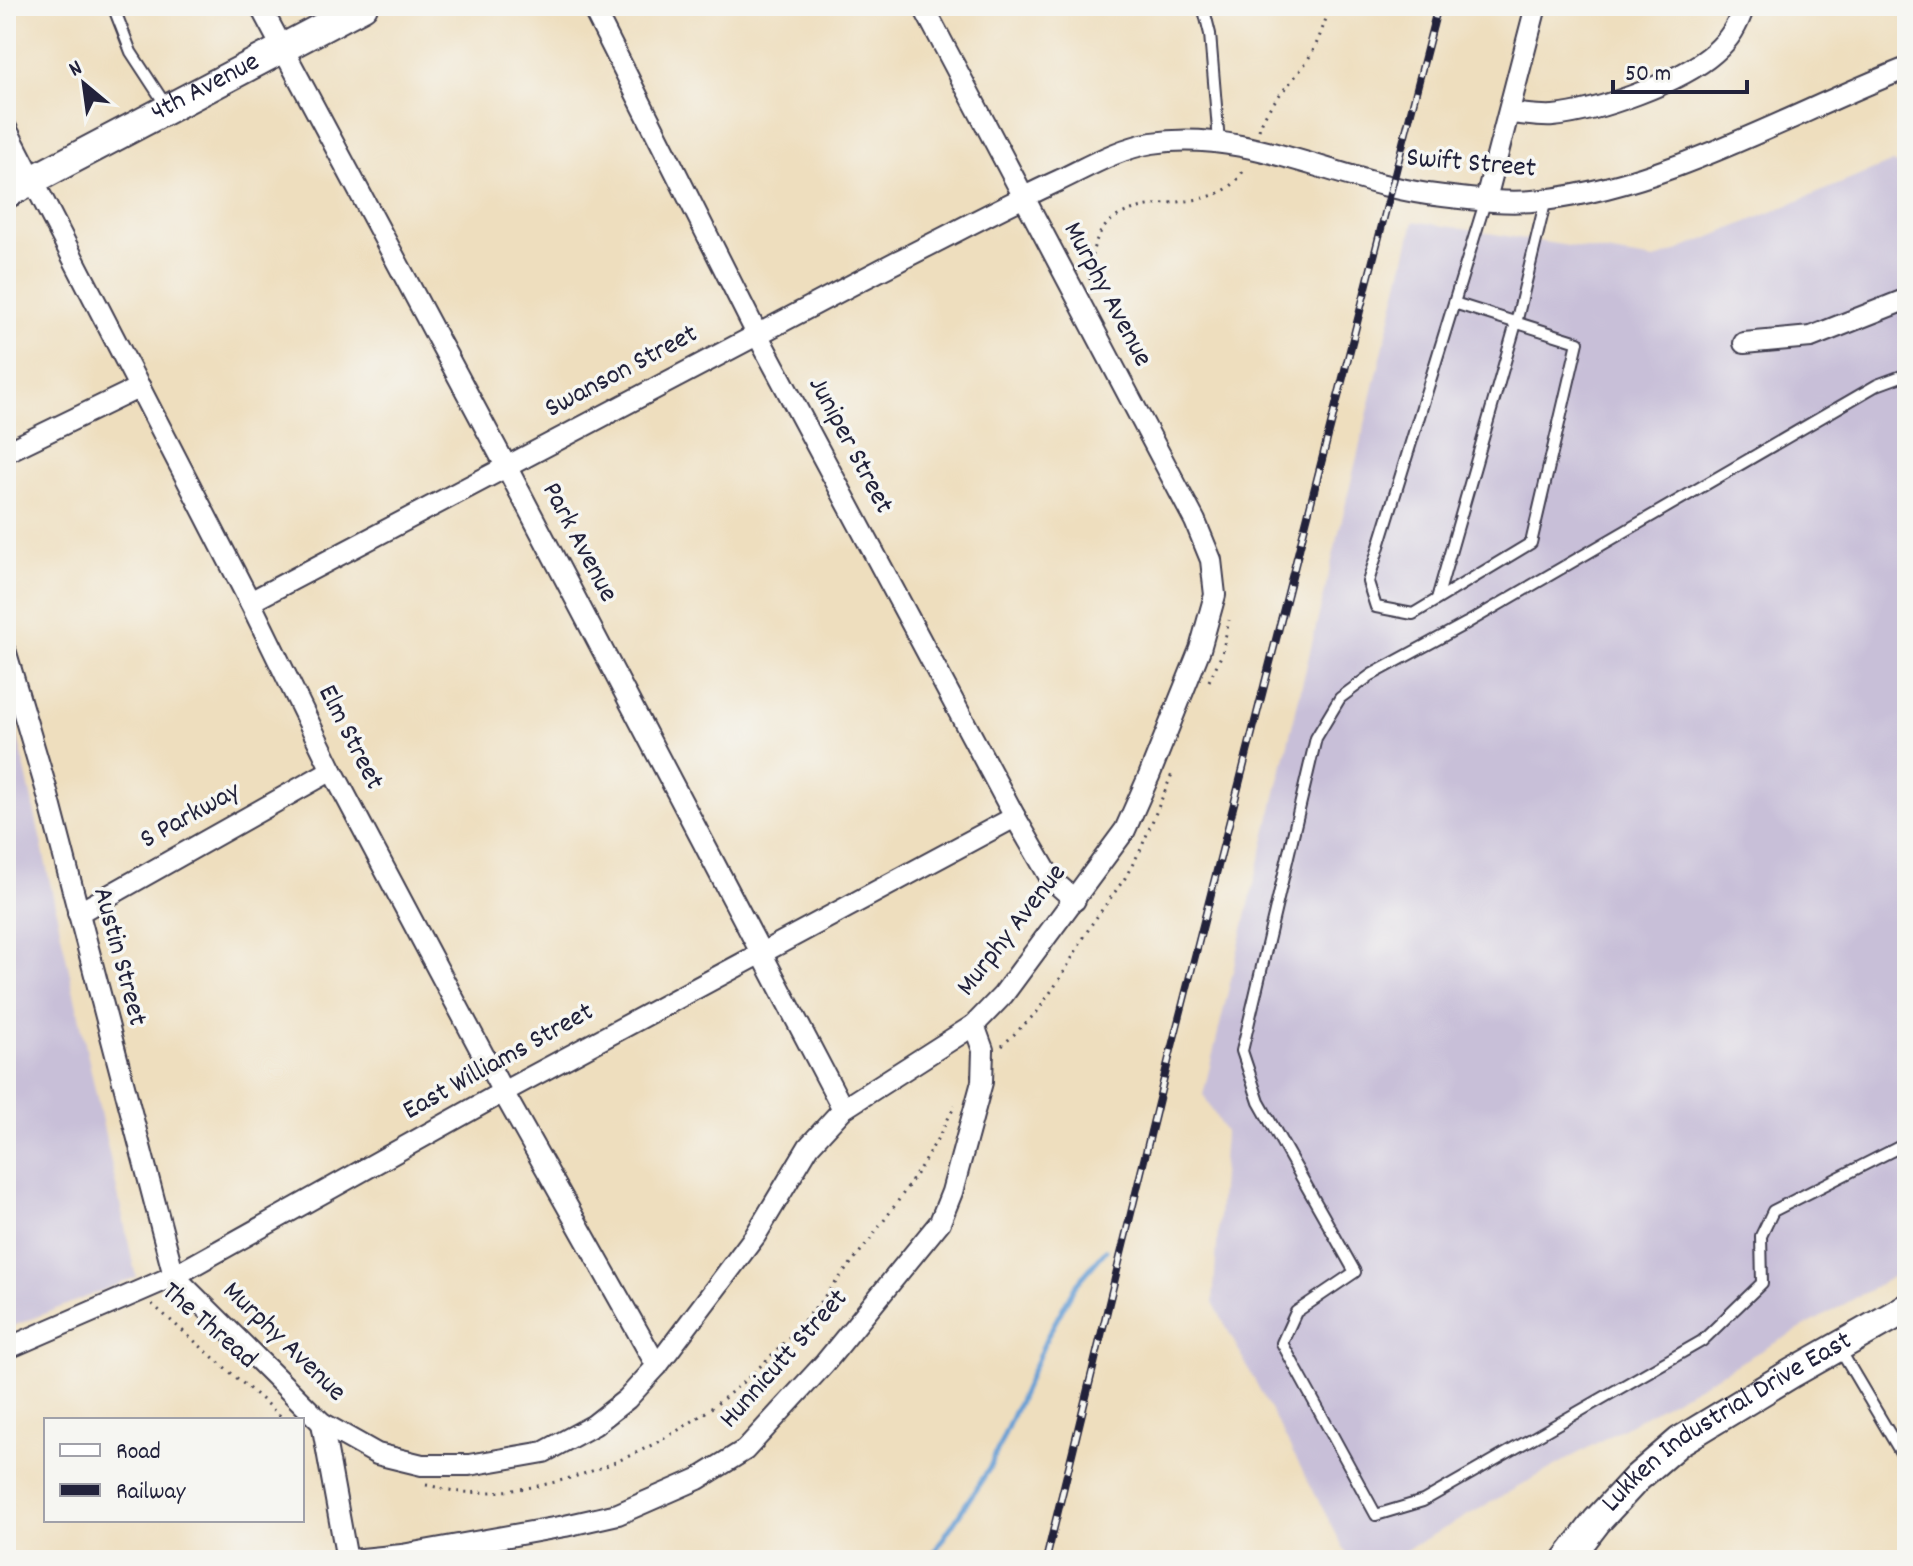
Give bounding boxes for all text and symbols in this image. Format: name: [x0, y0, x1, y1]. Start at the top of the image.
north arrow: [44, 44, 124, 124]
street label: 4th Avenue: [144, 44, 267, 134]
scale bar: [1613, 44, 1747, 94]
text: N: [64, 53, 88, 86]
text: 50 m: [1625, 58, 1671, 92]
street label: Swift Street: [1404, 139, 1538, 191]
street label: Murphy Avenue: [1051, 215, 1161, 375]
street label: Swanson Street: [538, 316, 706, 430]
street label: Juniper Street: [796, 370, 902, 522]
street label: Park Avenue: [530, 476, 626, 610]
street label: Elm Street: [306, 679, 392, 797]
street label: S Parkway: [134, 773, 249, 861]
street label: Murphy Avenue: [948, 856, 1078, 1006]
street label: Austin Street: [80, 883, 156, 1031]
street label: East Williams Street: [396, 994, 602, 1132]
street label: Murphy Avenue: [212, 1273, 354, 1413]
street label: The Thread: [151, 1274, 265, 1380]
street label: Hunnicutt Street: [711, 1281, 859, 1439]
street label: Lukken Industrial Drive East: [1593, 1323, 1860, 1523]
legend: [44, 1418, 304, 1522]
text: Road: [116, 1436, 161, 1470]
text: Railway: [116, 1476, 187, 1510]

